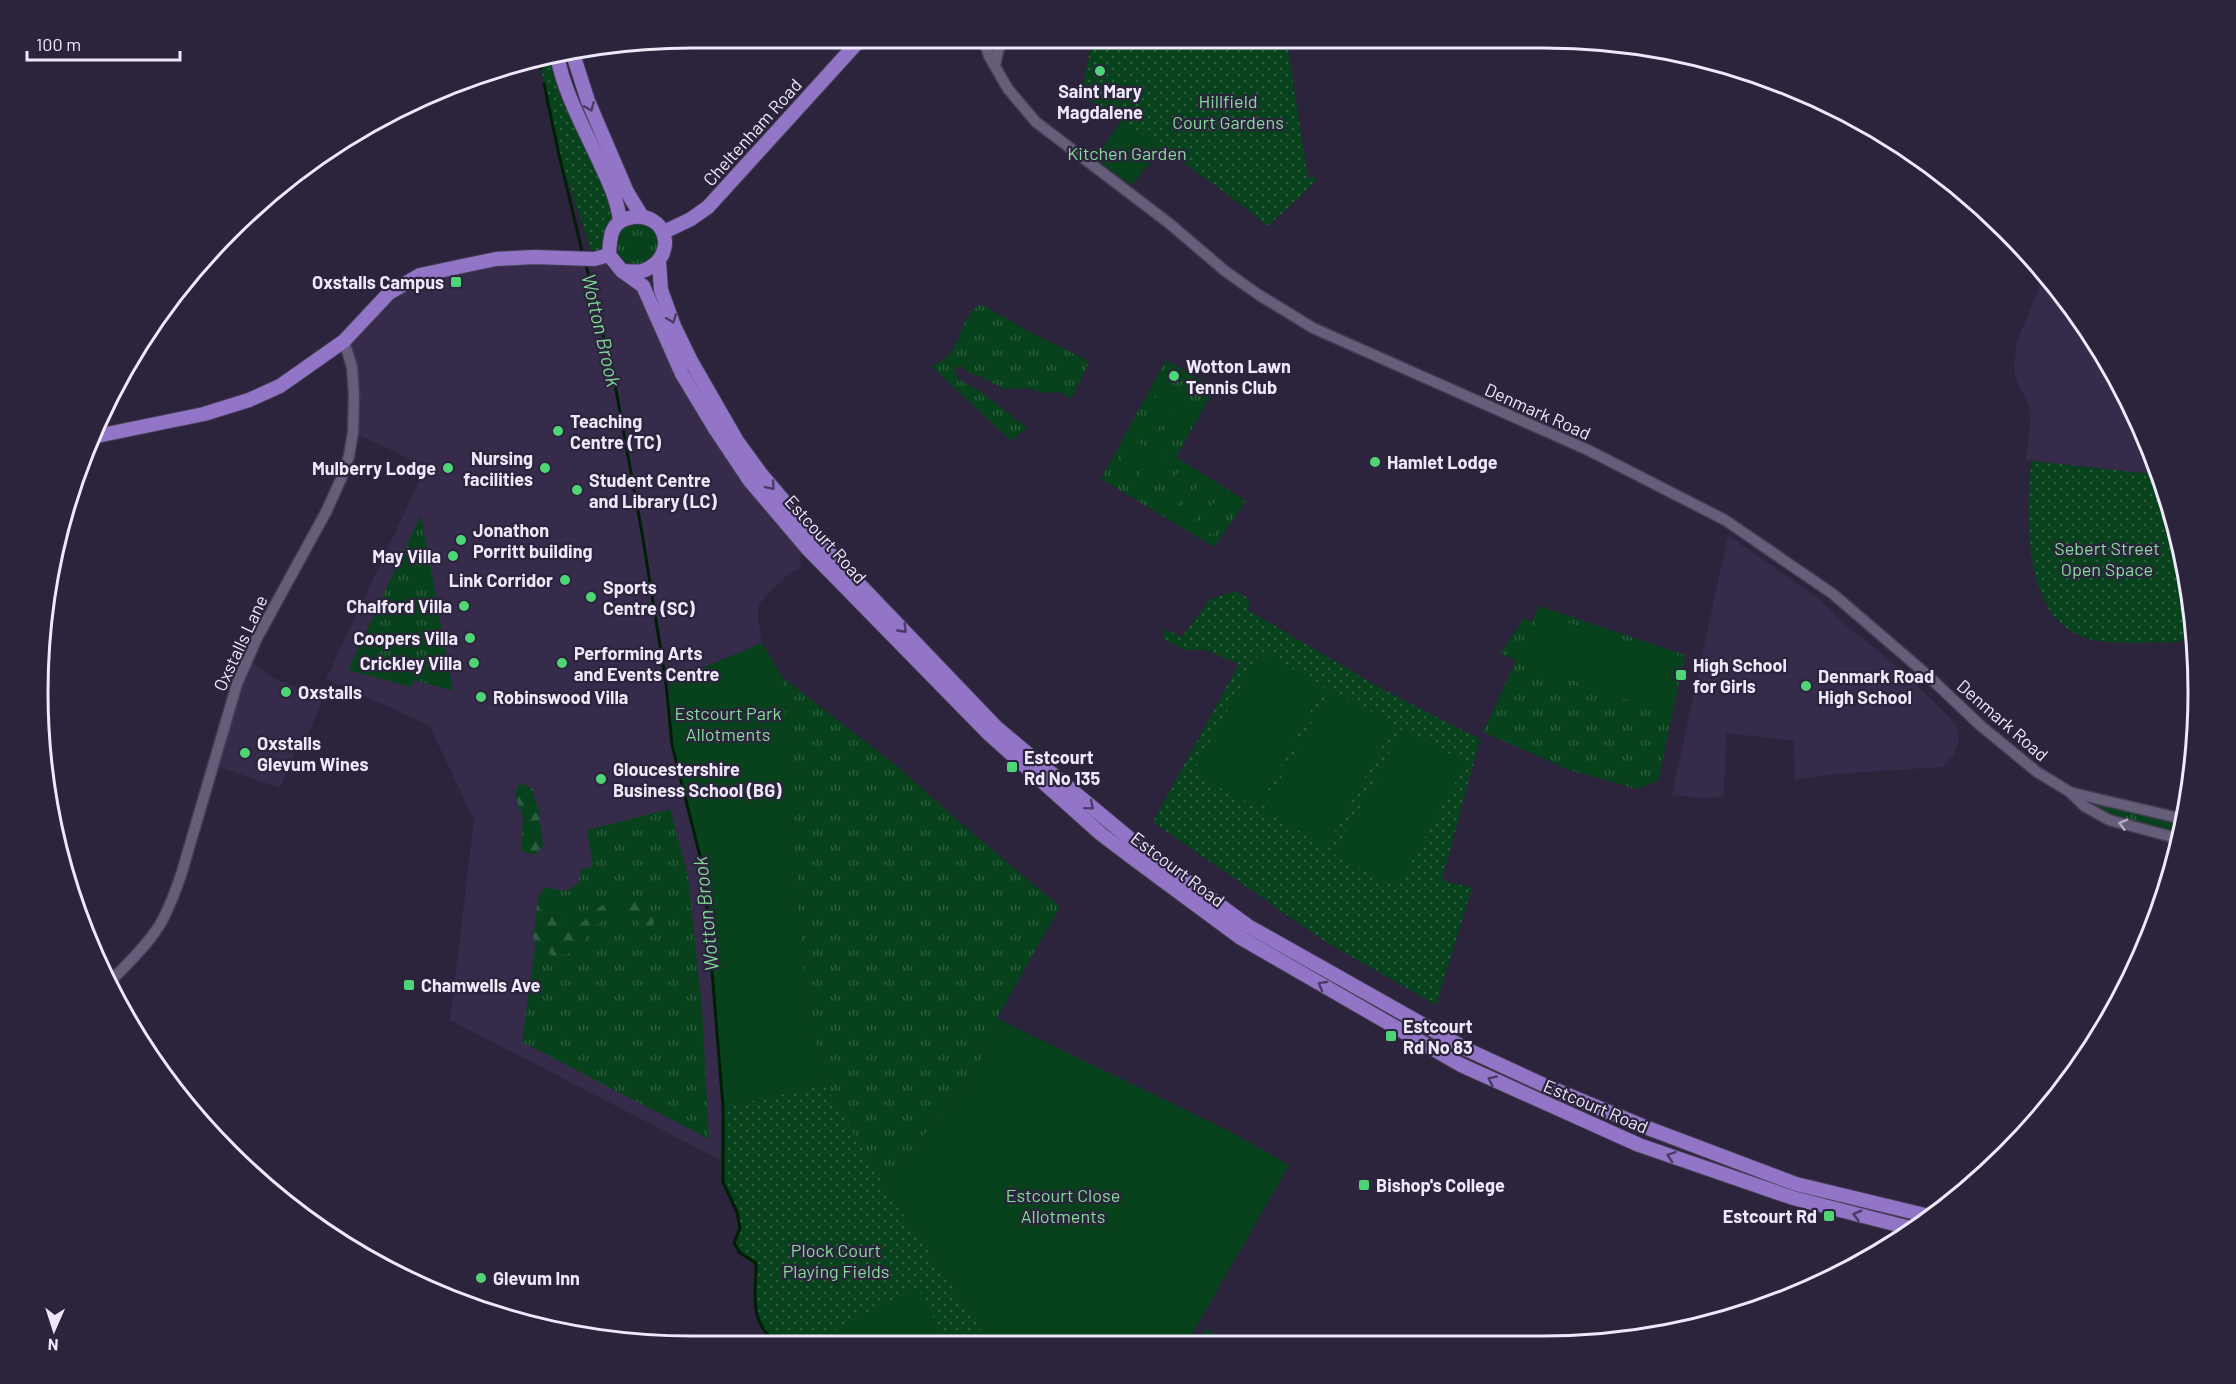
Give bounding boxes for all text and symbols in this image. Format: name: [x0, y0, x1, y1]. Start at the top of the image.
scale bar: [27, 24, 180, 62]
text: 100 m: [36, 33, 81, 55]
marker: Saint Mary Magdalene: [1093, 64, 1107, 78]
street label: Cheltenham Road: [698, 74, 806, 190]
place label: Saint Mary Magdalene: [1057, 80, 1143, 123]
park label: Hillfield Court Gardens: [1172, 90, 1284, 133]
one-way arrow: [583, 100, 595, 111]
park label: Kitchen Garden: [1067, 142, 1187, 164]
place label: Oxstalls Campus: [312, 271, 444, 293]
water label: Wotton Brook: [577, 271, 627, 389]
marker: Oxstalls Campus: [449, 275, 463, 289]
one-way arrow: [665, 312, 677, 323]
place label: Wotton Lawn Tennis Club: [1186, 355, 1291, 398]
marker: Wotton Lawn Tennis Club: [1167, 369, 1181, 383]
street label: Denmark Road: [1482, 378, 1594, 444]
place label: Teaching Centre (TC): [570, 410, 662, 453]
marker: Teaching Centre (TC): [551, 424, 565, 438]
place label: Nursing facilities: [463, 447, 533, 490]
place label: Hamlet Lodge: [1387, 451, 1498, 473]
marker: Hamlet Lodge: [1368, 455, 1382, 469]
place label: Mulberry Lodge: [312, 457, 436, 479]
marker: Mulberry Lodge: [441, 461, 455, 475]
marker: Nursing facilities: [538, 461, 552, 475]
place label: Student Centre and Library (LC): [589, 469, 718, 512]
one-way arrow: [764, 479, 775, 490]
marker: Student Centre and Library (LC): [570, 483, 584, 497]
street label: Estcourt Road: [781, 490, 871, 588]
place label: Jonathon Porritt building: [473, 519, 593, 562]
marker: Jonathon Porritt building: [454, 533, 468, 547]
park label: Sebert Street Open Space: [2054, 537, 2160, 580]
place label: May Villa: [372, 545, 441, 567]
marker: May Villa: [446, 549, 460, 563]
place label: Link Corridor: [449, 569, 553, 591]
marker: Link Corridor: [558, 573, 572, 587]
place label: Sports Centre (SC): [603, 576, 695, 619]
marker: Sports Centre (SC): [584, 590, 598, 604]
street label: Oxstalls Lane: [208, 592, 272, 694]
place label: Chalford Villa: [346, 595, 452, 617]
marker: Chalford Villa: [457, 599, 471, 613]
one-way arrow: [895, 622, 906, 633]
place label: Coopers Villa: [354, 627, 458, 649]
marker: Coopers Villa: [463, 631, 477, 645]
place label: Performing Arts and Events Centre: [574, 642, 720, 685]
place label: Crickley Villa: [360, 652, 462, 674]
place label: High School for Girls: [1693, 654, 1787, 697]
marker: Crickley Villa: [467, 656, 481, 670]
marker: Performing Arts and Events Centre: [555, 656, 569, 670]
place label: Denmark Road High School: [1818, 665, 1934, 708]
marker: High School for Girls: [1674, 668, 1688, 682]
street label: Denmark Road: [1953, 674, 2053, 766]
marker: Denmark Road High School: [1799, 679, 1813, 693]
place label: Oxstalls: [298, 681, 362, 703]
marker: Oxstalls: [279, 685, 293, 699]
place label: Robinswood Villa: [493, 686, 628, 708]
marker: Robinswood Villa: [474, 690, 488, 704]
park label: Estcourt Park Allotments: [675, 702, 781, 745]
place label: Oxstalls Glevum Wines: [257, 732, 368, 775]
marker: Oxstalls Glevum Wines: [238, 746, 252, 760]
place label: Estcourt Rd No 135: [1024, 746, 1100, 789]
place label: Gloucestershire Business School (BG): [613, 758, 782, 801]
marker: Estcourt Rd No 135: [1005, 760, 1019, 774]
marker: Gloucestershire Business School (BG): [594, 772, 608, 786]
one-way arrow: [1083, 799, 1094, 810]
one-way arrow: [2119, 818, 2129, 831]
street label: Estcourt Road: [1127, 827, 1229, 911]
water label: Wotton Brook: [687, 855, 723, 973]
place label: Chamwells Ave: [421, 974, 541, 996]
marker: Chamwells Ave: [402, 978, 416, 992]
one-way arrow: [1318, 980, 1328, 992]
place label: Estcourt Rd No 83: [1403, 1015, 1473, 1058]
marker: Estcourt Rd No 83: [1384, 1029, 1398, 1043]
street label: Estcourt Road: [1540, 1074, 1652, 1138]
one-way arrow: [1488, 1075, 1499, 1087]
one-way arrow: [1666, 1151, 1677, 1164]
place label: Bishop's College: [1376, 1174, 1505, 1196]
marker: Bishop's College: [1357, 1178, 1371, 1192]
park label: Estcourt Close Allotments: [1006, 1184, 1120, 1227]
place label: Estcourt Rd: [1723, 1205, 1817, 1227]
marker: Estcourt Rd: [1822, 1209, 1836, 1223]
one-way arrow: [1852, 1210, 1863, 1222]
park label: Plock Court Playing Fields: [783, 1239, 889, 1282]
place label: Glevum Inn: [493, 1267, 580, 1289]
marker: Glevum Inn: [474, 1271, 488, 1285]
north arrow: [24, 1300, 84, 1360]
text: N: [47, 1336, 59, 1355]

